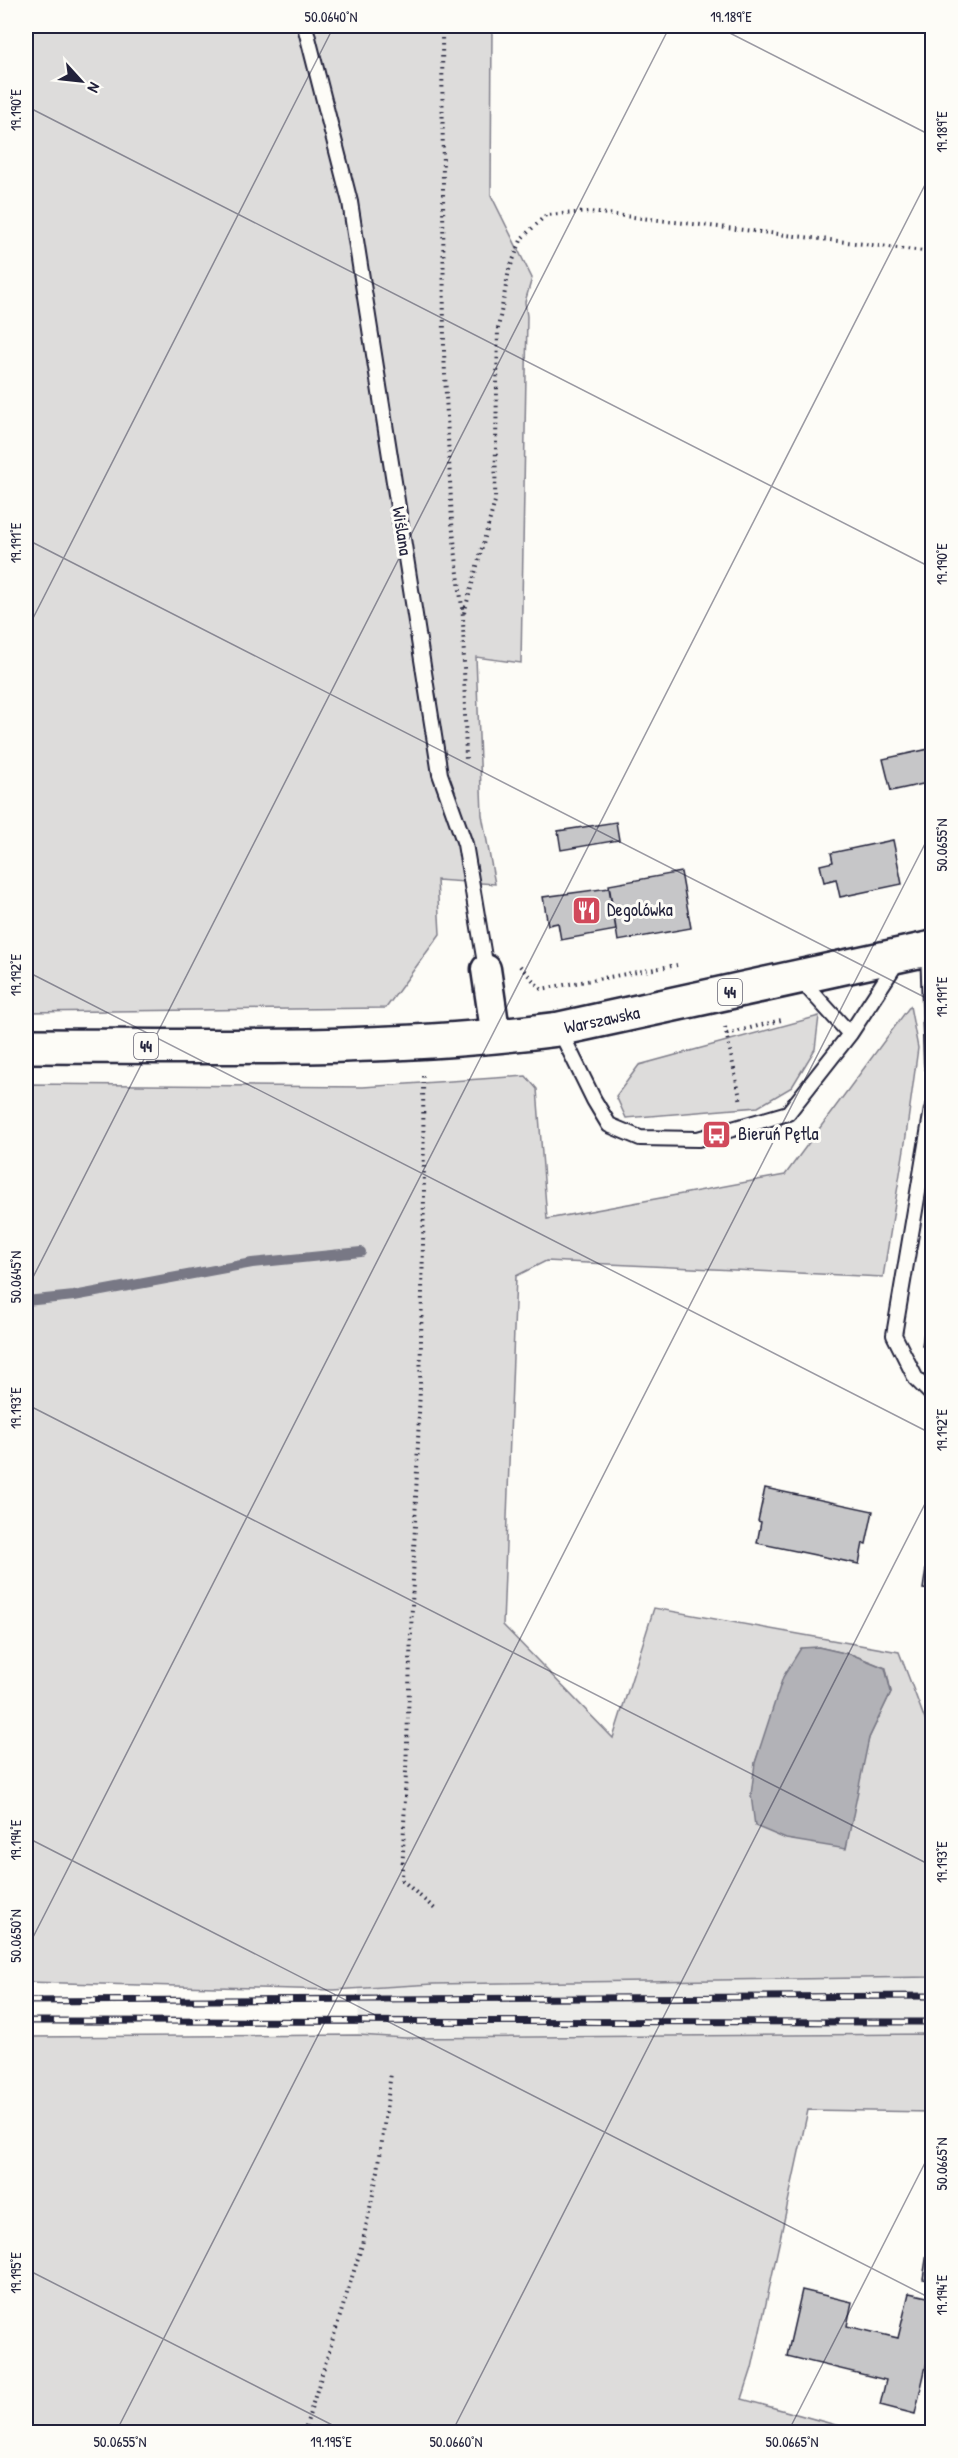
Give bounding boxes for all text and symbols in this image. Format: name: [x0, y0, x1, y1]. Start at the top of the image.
text: 50.0640°N: [305, 6, 357, 27]
text: 19.189°E: [710, 6, 752, 27]
north arrow: [51, 51, 111, 111]
text: N: [82, 79, 106, 97]
text: 19.190°E: [5, 89, 26, 131]
text: 19.189°E: [931, 111, 952, 153]
street label: Wiślana: [386, 505, 419, 557]
text: 19.191°E: [5, 522, 26, 563]
text: 19.190°E: [931, 543, 952, 585]
text: 50.0655°N: [931, 818, 952, 872]
restaurant icon: Degolówka: [570, 894, 602, 926]
place label: Degolówka: [607, 897, 673, 922]
text: 19.192°E: [5, 954, 26, 996]
text: 19.191°E: [931, 976, 952, 1017]
road number: 44: [718, 979, 742, 1005]
street label: Warszawska: [562, 999, 642, 1040]
road number: 44: [134, 1033, 158, 1059]
bus stop icon: Bieruń Pętla: [701, 1118, 733, 1150]
place label: Bieruń Pętla: [738, 1121, 819, 1146]
text: 50.0645°N: [5, 1251, 26, 1303]
text: 19.193°E: [5, 1387, 26, 1429]
text: 19.192°E: [931, 1409, 952, 1451]
text: 19.194°E: [5, 1819, 26, 1860]
text: 19.193°E: [931, 1841, 952, 1883]
text: 50.0650°N: [5, 1909, 26, 1963]
text: 50.0665°N: [931, 2138, 952, 2190]
text: 19.195°E: [5, 2252, 26, 2294]
text: 19.194°E: [931, 2274, 952, 2315]
text: 50.0655°N: [93, 2431, 147, 2452]
text: 19.195°E: [310, 2431, 352, 2452]
text: 50.0660°N: [429, 2431, 483, 2452]
text: 50.0665°N: [766, 2431, 818, 2452]

